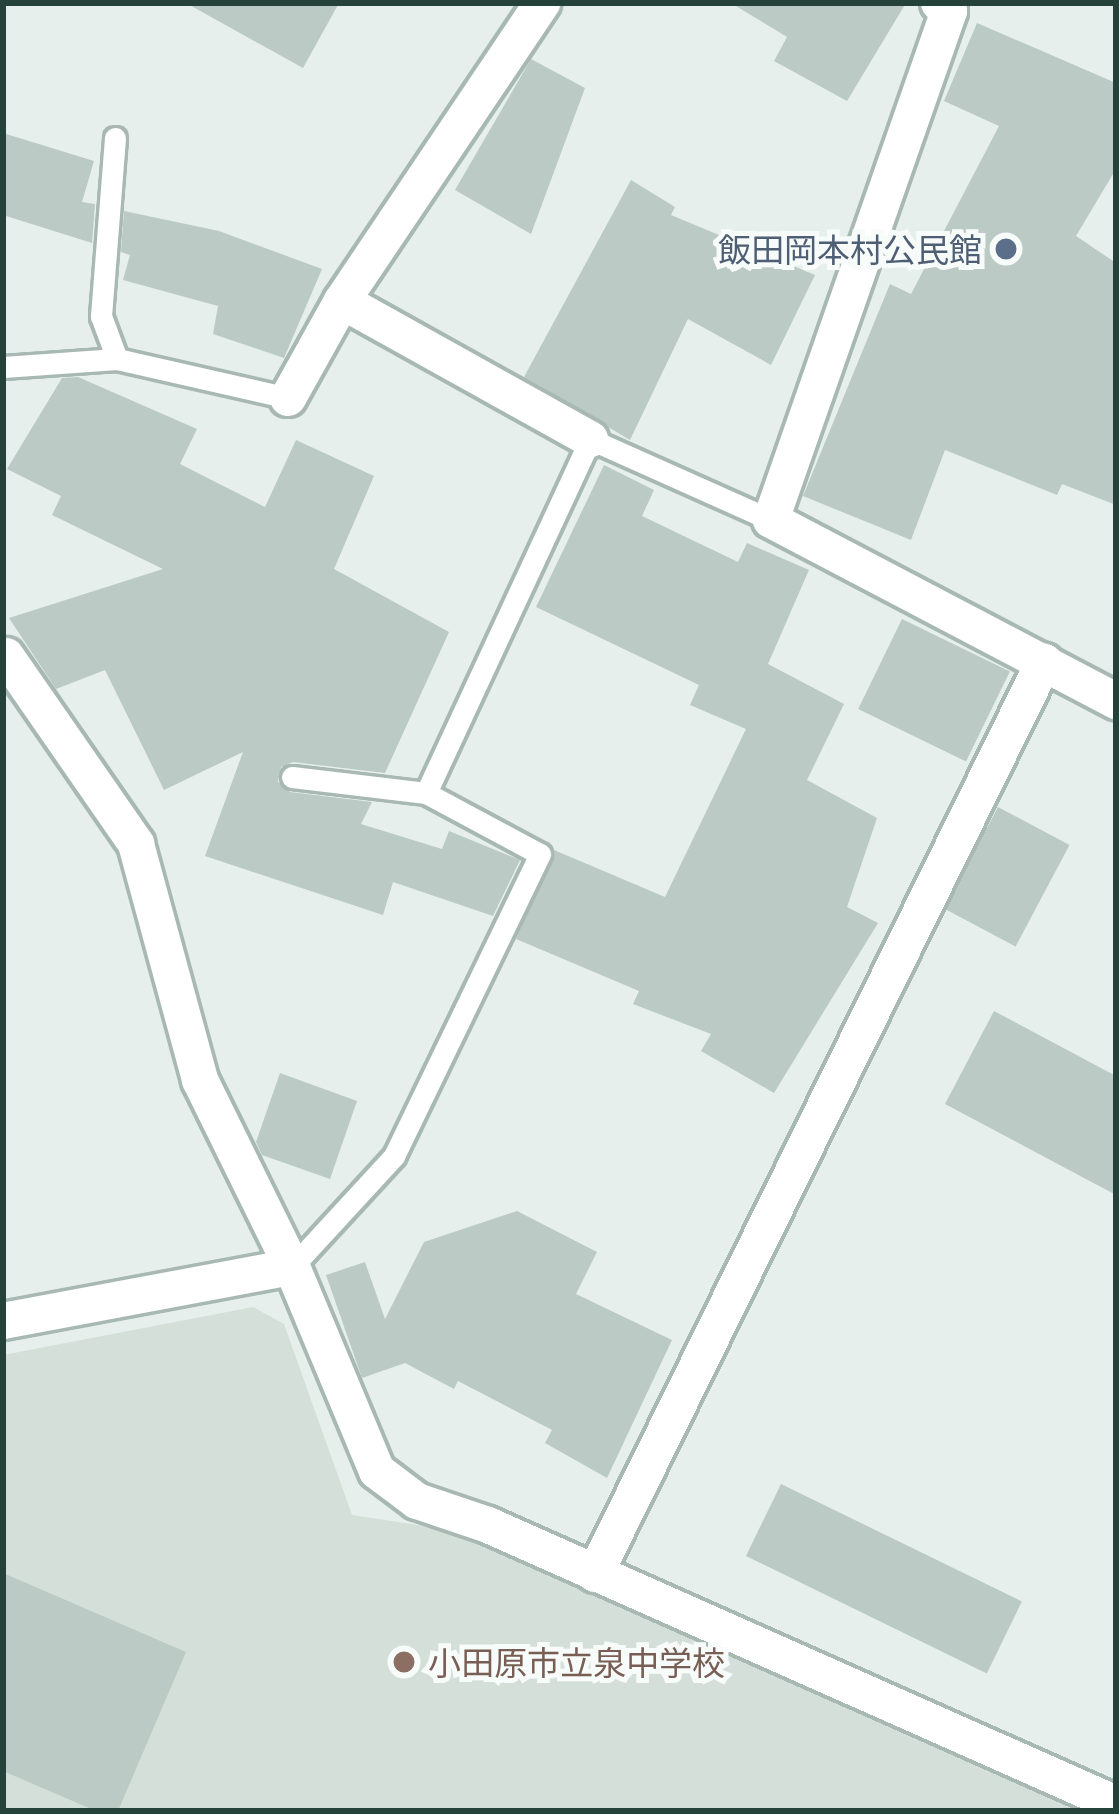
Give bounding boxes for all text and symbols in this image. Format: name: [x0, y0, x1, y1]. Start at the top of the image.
place label: 飯田岡本村公民館: [718, 229, 982, 269]
marker: 飯田岡本村公民館: [993, 236, 1019, 262]
place label: 小田原市立泉中学校: [428, 1642, 725, 1682]
marker: 小田原市立泉中学校: [391, 1649, 417, 1675]

